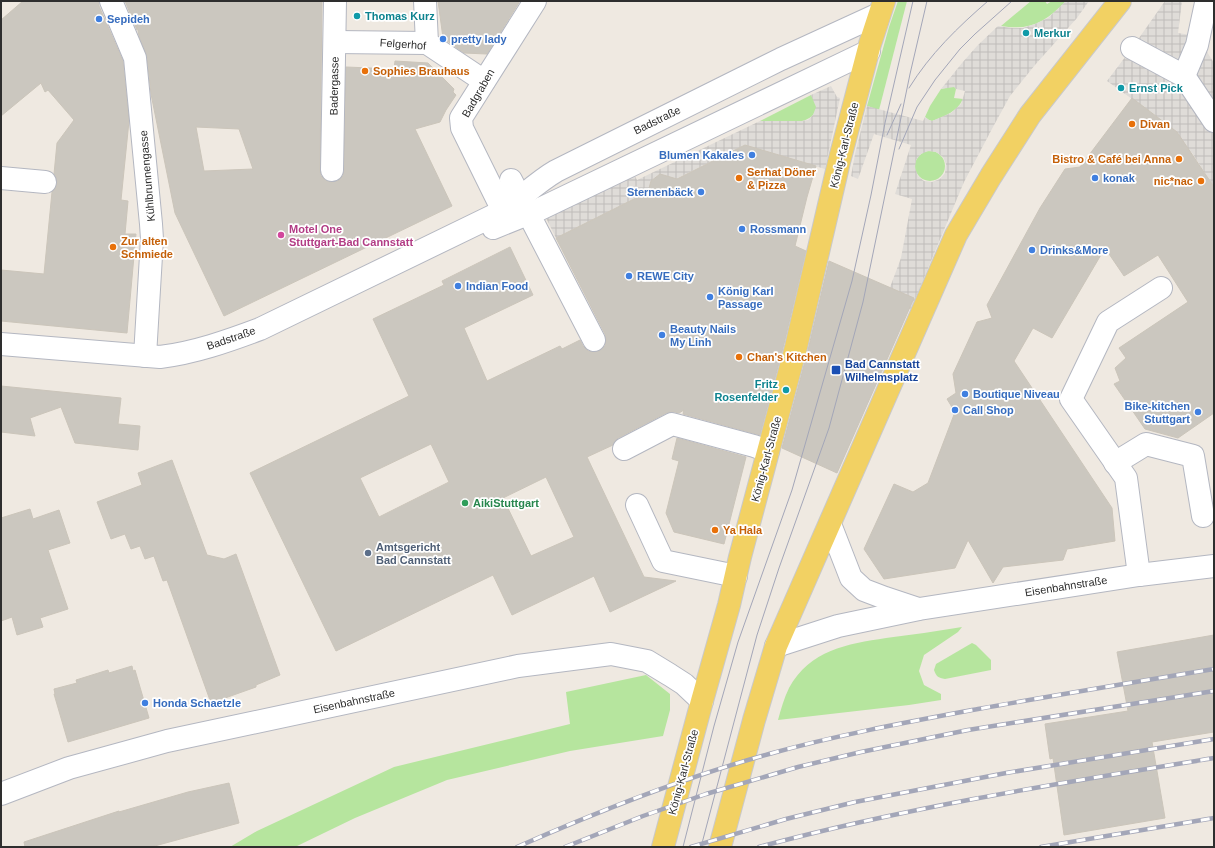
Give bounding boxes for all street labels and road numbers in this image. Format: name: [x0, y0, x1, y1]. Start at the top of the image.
street label: Felgerhof: [379, 36, 428, 52]
street label: Badergasse: [327, 57, 341, 115]
street label: Badgraben: [459, 67, 497, 119]
street label: König-Karl-Straße: [828, 101, 860, 189]
street label: Badstraße: [632, 103, 682, 137]
street label: Kühlbrunnengasse: [137, 130, 157, 222]
street label: Badstraße: [205, 324, 257, 352]
street label: König-Karl-Straße: [749, 415, 783, 503]
street label: Eisenbahnstraße: [1024, 574, 1108, 598]
street label: Eisenbahnstraße: [312, 686, 396, 716]
street label: König-Karl-Straße: [666, 728, 700, 816]

